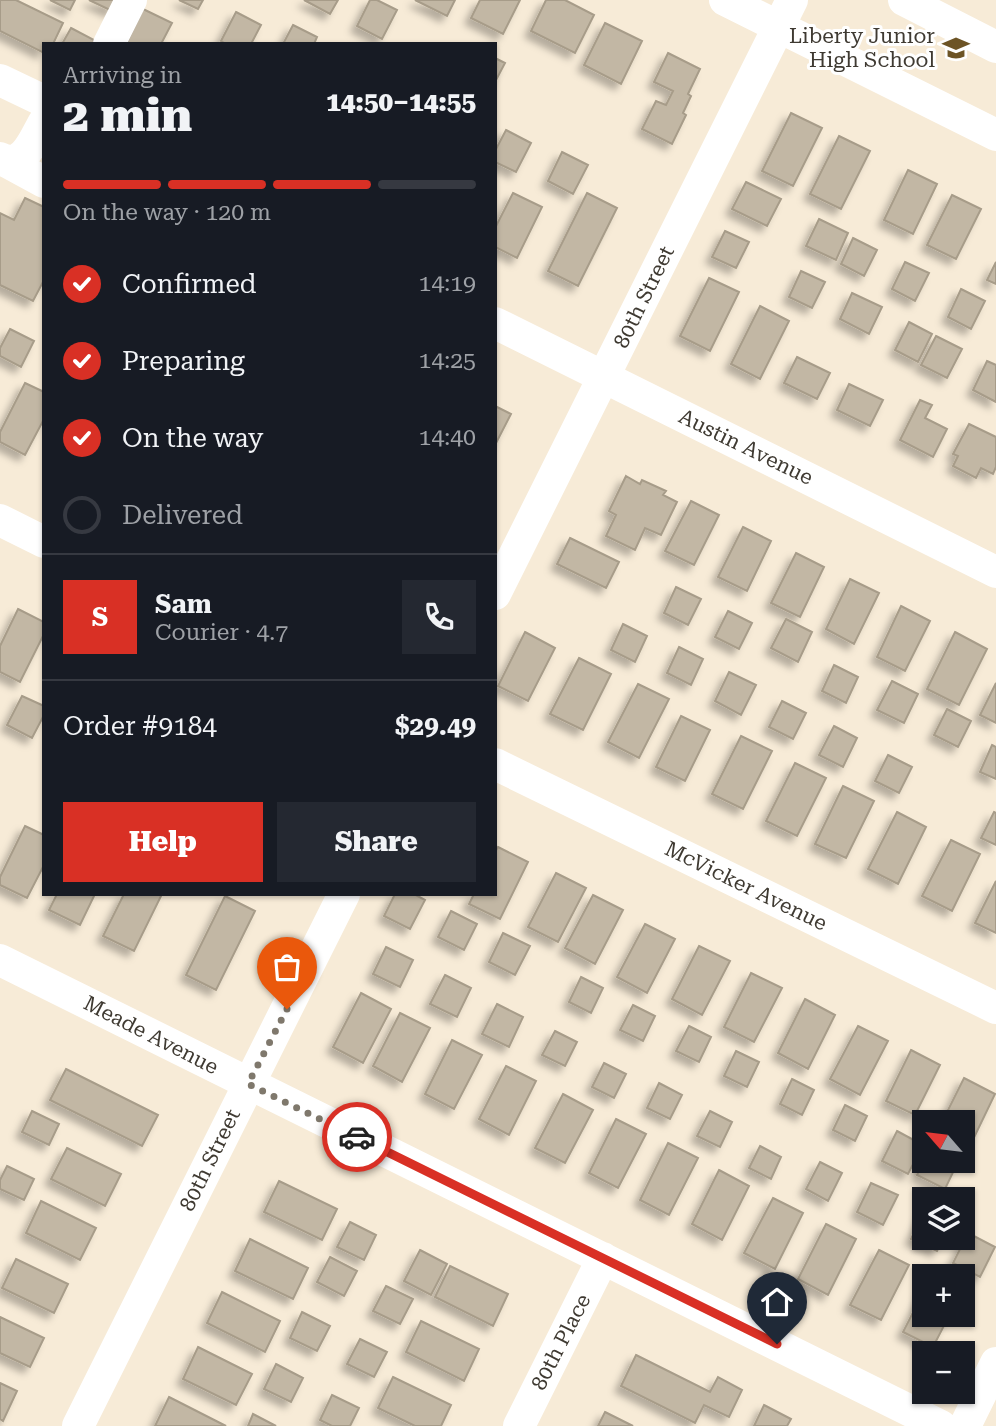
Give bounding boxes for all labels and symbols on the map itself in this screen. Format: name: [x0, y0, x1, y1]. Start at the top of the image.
place label: Liberty Junior High School: [789, 24, 936, 72]
school or university icon: Liberty Junior High School: [941, 33, 971, 63]
street label: 80th Street: [609, 242, 679, 352]
street label: Austin Avenue: [675, 404, 817, 490]
street label: McVicker Avenue: [661, 836, 831, 936]
pin: [257, 937, 317, 1009]
street label: Meade Avenue: [80, 991, 222, 1079]
courier: [322, 1102, 392, 1172]
street label: 80th Street: [175, 1105, 245, 1215]
north arrow: [912, 1110, 975, 1172]
pin: [747, 1272, 807, 1344]
street label: 80th Place: [527, 1290, 595, 1394]

